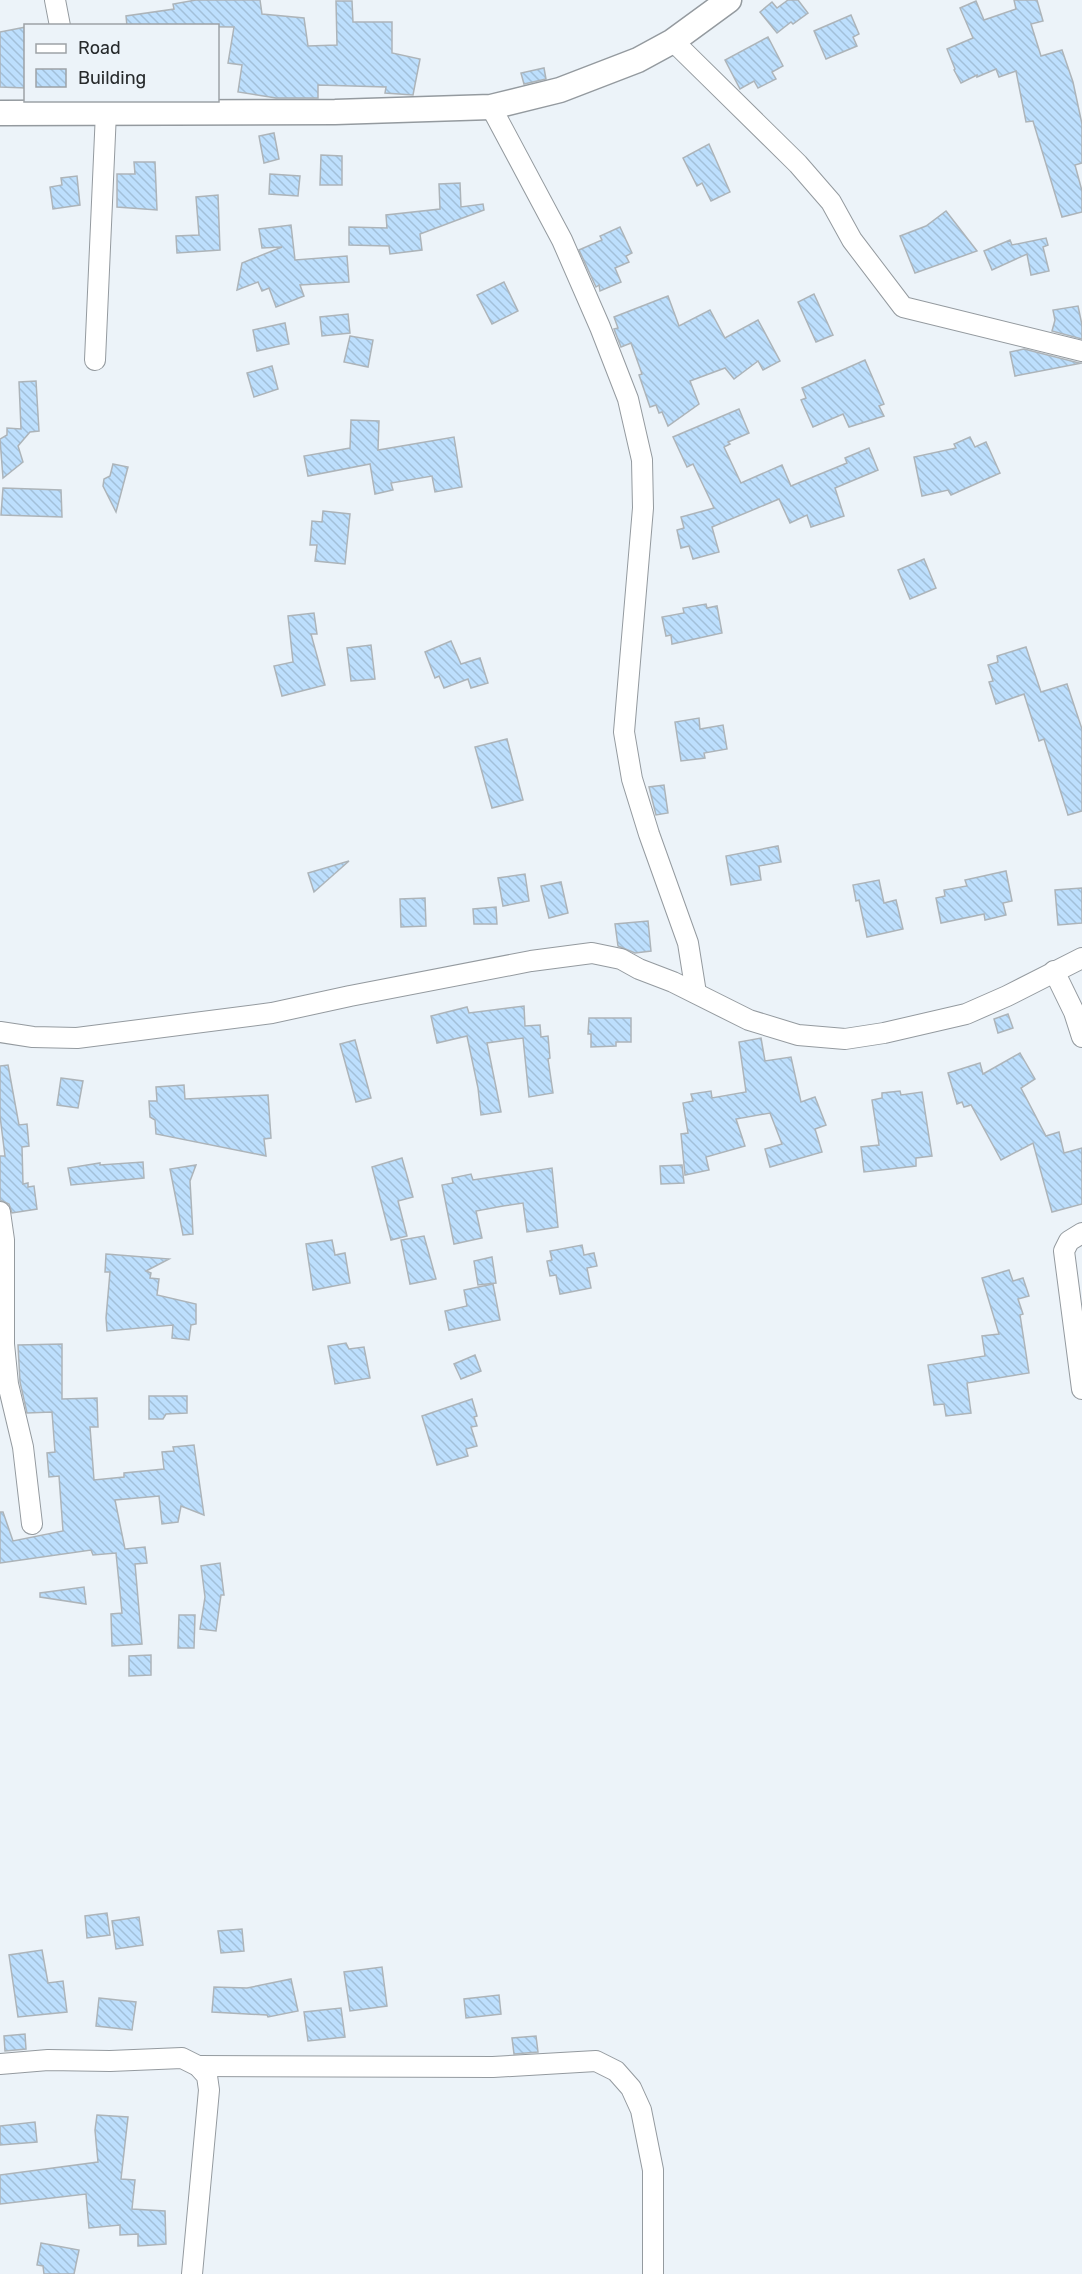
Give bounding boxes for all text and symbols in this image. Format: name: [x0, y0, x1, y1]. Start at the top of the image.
legend: [24, 24, 219, 102]
text: Road: [78, 37, 121, 59]
text: Building: [78, 67, 146, 89]

